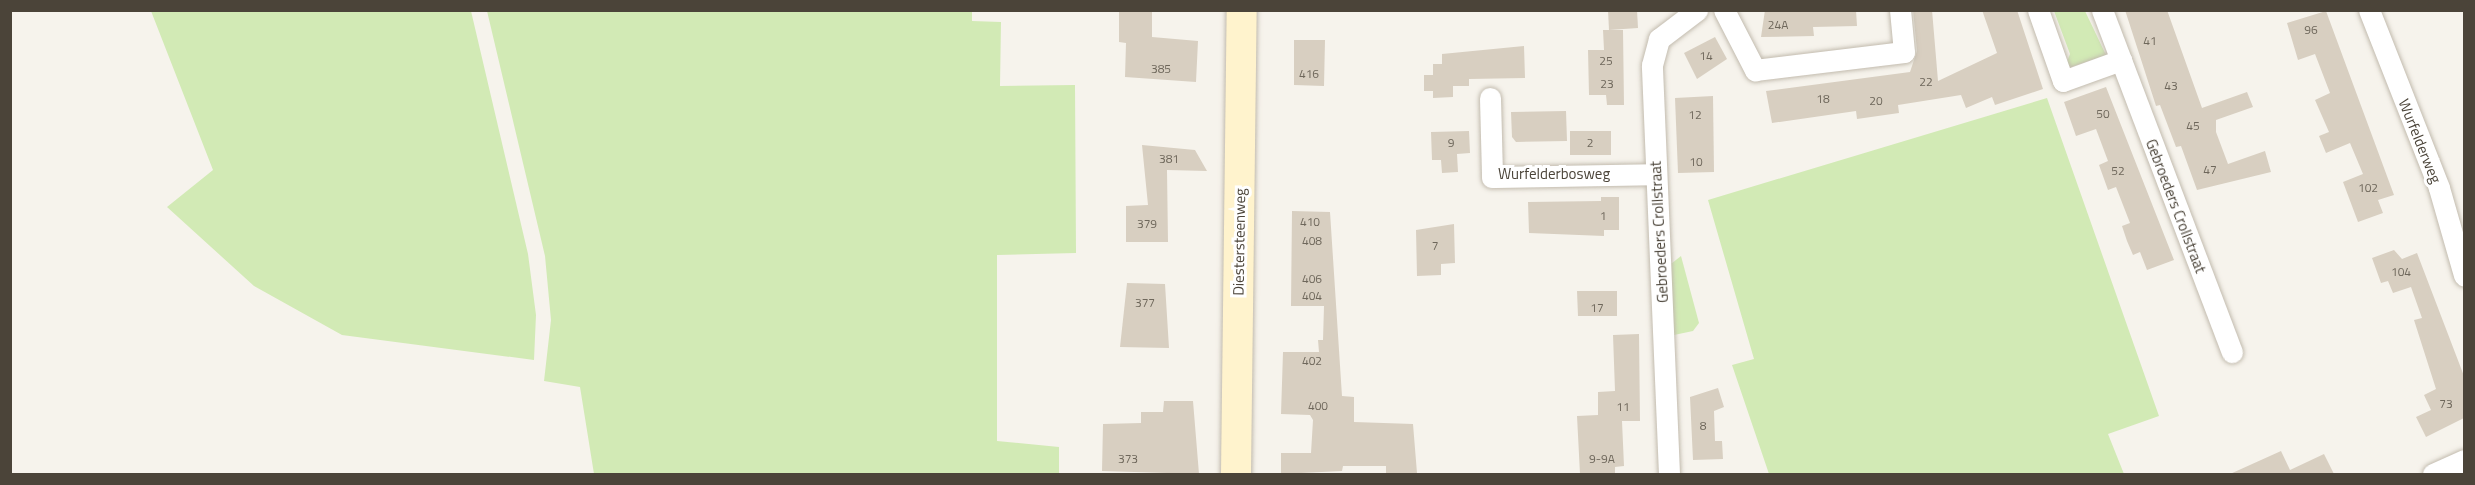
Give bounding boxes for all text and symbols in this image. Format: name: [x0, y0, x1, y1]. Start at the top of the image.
house number: 24A: [1768, 18, 1788, 32]
house number: 96: [2304, 23, 2318, 37]
house number: 41: [2143, 34, 2157, 48]
house number: 14: [1699, 49, 1713, 63]
house number: 25: [1599, 54, 1613, 68]
house number: 385: [1151, 62, 1171, 76]
house number: 416: [1299, 67, 1319, 81]
house number: 22: [1919, 75, 1933, 89]
house number: 23: [1600, 77, 1614, 91]
house number: 43: [2164, 79, 2178, 93]
house number: 18: [1816, 92, 1830, 106]
house number: 20: [1869, 94, 1883, 108]
street label: Wurfelderweg: [2395, 96, 2445, 186]
house number: 50: [2096, 107, 2110, 121]
house number: 12: [1688, 108, 1702, 122]
house number: 45: [2186, 119, 2200, 133]
house number: 9: [1448, 136, 1454, 150]
house number: 2: [1587, 136, 1593, 150]
street label: Gebroeders Crollstraat: [2142, 137, 2210, 275]
house number: 381: [1159, 152, 1179, 166]
house number: 10: [1689, 155, 1703, 169]
street label: Gebroeders Crollstraat: [1646, 161, 1672, 303]
house number: 47: [2203, 163, 2217, 177]
house number: 52: [2111, 164, 2125, 178]
street label: Wurfelderbosweg: [1498, 165, 1610, 183]
house number: 102: [2358, 181, 2378, 195]
street label: Diestersteenweg: [1229, 188, 1249, 296]
house number: 1: [1600, 209, 1606, 223]
house number: 410: [1300, 215, 1320, 229]
house number: 379: [1137, 217, 1157, 231]
house number: 408: [1302, 234, 1322, 248]
house number: 7: [1432, 239, 1438, 253]
house number: 104: [2391, 265, 2411, 279]
house number: 406: [1302, 272, 1322, 286]
house number: 404: [1302, 289, 1322, 303]
house number: 377: [1135, 296, 1155, 310]
house number: 17: [1590, 301, 1604, 315]
house number: 402: [1302, 354, 1322, 368]
house number: 73: [2439, 397, 2453, 411]
house number: 400: [1308, 399, 1328, 413]
house number: 11: [1616, 400, 1630, 414]
house number: 8: [1700, 419, 1706, 433]
house number: 373: [1118, 452, 1138, 466]
house number: 9-9A: [1589, 452, 1615, 466]

